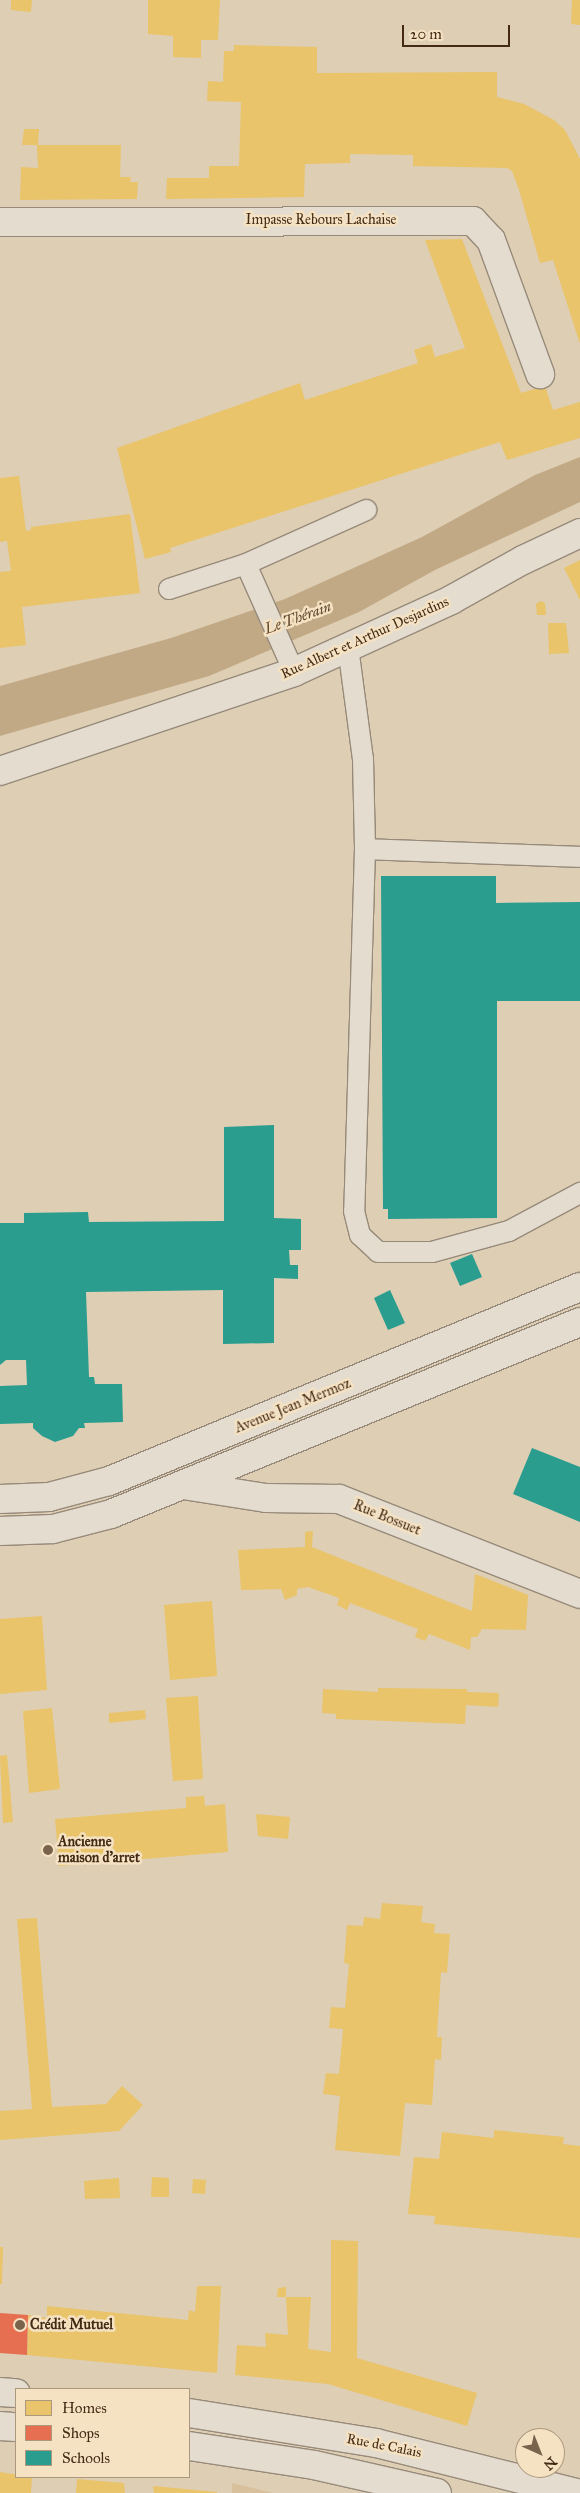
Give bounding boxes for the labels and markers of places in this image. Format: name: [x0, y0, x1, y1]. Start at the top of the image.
place label: Ancienne maison d'arret: [58, 1834, 140, 1866]
marker: Ancienne maison d'arret: [42, 1844, 54, 1856]
place label: Crédit Mutuel: [30, 2317, 113, 2333]
marker: Crédit Mutuel: [14, 2319, 26, 2331]

